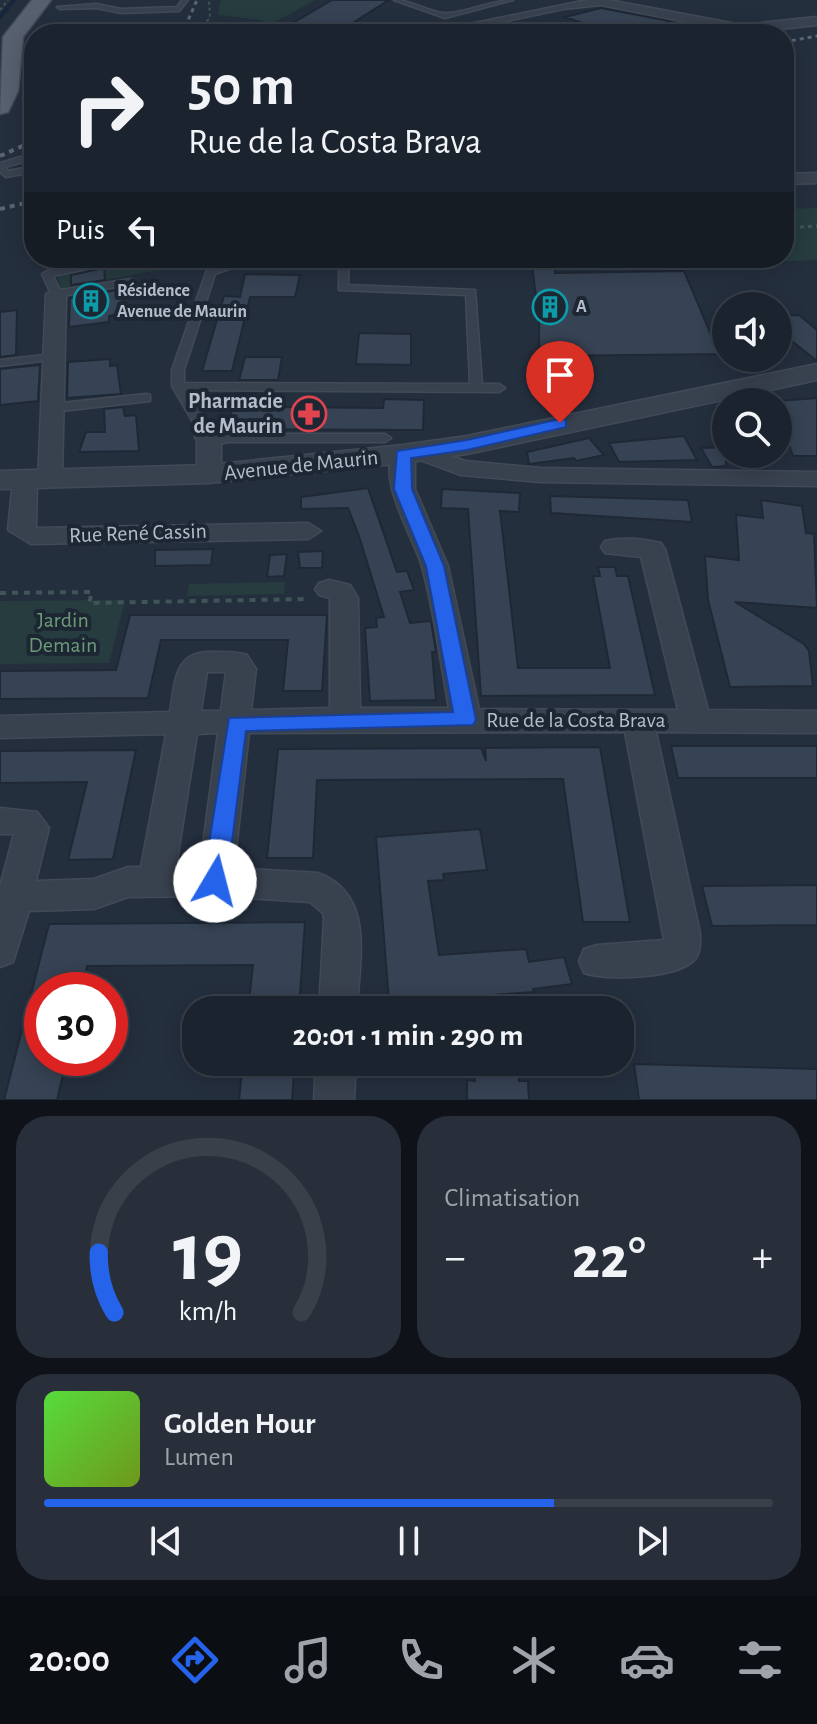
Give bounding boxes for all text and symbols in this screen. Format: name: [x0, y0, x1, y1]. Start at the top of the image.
icon: right: [56, 56, 160, 160]
text: 50 m: [188, 59, 295, 115]
text: Rue de la Costa Brava: [188, 124, 482, 160]
icon: left: [121, 208, 165, 252]
text: Puis: [56, 215, 105, 245]
building icon: Résidence Avenue de Maurin: [72, 282, 110, 320]
place label: Résidence Avenue de Maurin: [117, 282, 247, 321]
building icon: A: [531, 288, 569, 326]
map controls: [712, 292, 792, 468]
button: sound: [712, 292, 792, 372]
place label: A: [576, 298, 587, 316]
pin: [526, 341, 594, 423]
icon: arrive: [538, 353, 582, 397]
button: search: [712, 388, 792, 468]
place label: Pharmacie de Maurin: [188, 390, 283, 437]
pharmacy icon: Pharmacie de Maurin: [290, 395, 328, 433]
street label: Avenue de Maurin: [223, 446, 379, 484]
street label: Rue René Cassin: [69, 520, 207, 546]
park label: Jardin Demain: [29, 609, 97, 656]
street label: Rue de la Costa Brava: [486, 709, 666, 731]
position arrow: [173, 839, 257, 923]
speed limit sign: 30: [24, 972, 128, 1076]
text: 20:01 · 1 min · 290 m: [292, 1021, 524, 1051]
text: Climatisation: [445, 1185, 580, 1211]
text: 19: [173, 1212, 243, 1296]
text: 22°: [572, 1229, 646, 1289]
text: −: [445, 1236, 466, 1280]
text: +: [752, 1236, 773, 1280]
text: km/h: [179, 1297, 238, 1326]
text: Golden Hour: [164, 1409, 316, 1439]
text: Lumen: [164, 1444, 234, 1470]
icon: previous: [144, 1519, 188, 1563]
icon: pause: [387, 1519, 431, 1563]
icon: next: [630, 1519, 674, 1563]
icon: directions: [167, 1632, 223, 1688]
icon: music: [280, 1632, 336, 1688]
icon: phone: [393, 1632, 449, 1688]
icon: climate: [506, 1632, 562, 1688]
icon: car: [619, 1632, 675, 1688]
icon: filters: [732, 1632, 788, 1688]
text: 20:00: [29, 1642, 110, 1678]

